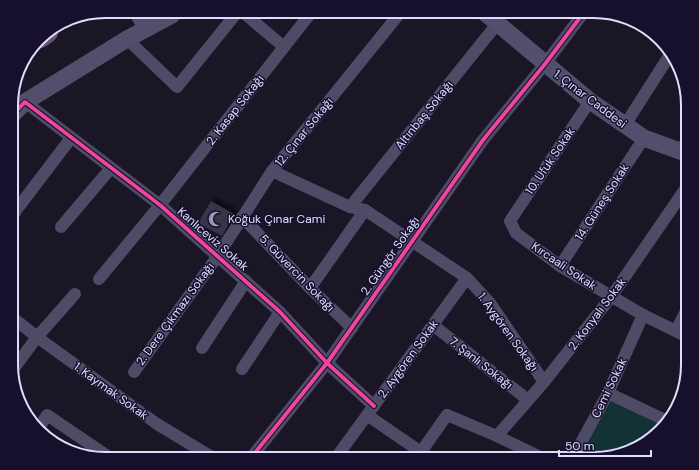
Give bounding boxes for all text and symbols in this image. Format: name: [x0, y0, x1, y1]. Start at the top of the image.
street label: 1. Çınar Caddesi: [550, 66, 630, 132]
street label: 2. Kasap Sokağı: [203, 72, 267, 148]
street label: Altınbaş Sokağı: [391, 77, 457, 153]
street label: 12. Çınar Sokağı: [271, 94, 337, 170]
street label: 10. Ufuk Sokak: [522, 124, 578, 198]
street label: 14. Güneş Sokak: [571, 161, 633, 243]
street label: Kanlıceviz Sokak: [174, 204, 252, 274]
mosque icon: Koğuk Çınar Cami: [207, 210, 225, 228]
place label: Koğuk Çınar Cami: [228, 211, 325, 227]
street label: 2. Güngör Sokağı: [357, 214, 423, 298]
street label: 5. Güvercin Sokağı: [256, 231, 338, 315]
street label: Kırcaali Sokak: [528, 238, 600, 294]
street label: 2. Dere Çıkmazı Sokağı: [132, 259, 218, 369]
street label: 2. Konyalı Sokak: [564, 274, 630, 354]
street label: 1. Aygören Sokağı: [474, 289, 542, 375]
street label: 2. Aygören Sokak: [374, 317, 442, 401]
street label: 7. Şanlı Sokağı: [446, 333, 516, 393]
street label: Cemi Sokak: [588, 355, 630, 421]
street label: 1. Kaymak Sokak: [71, 359, 151, 423]
scale bar: [559, 432, 651, 458]
text: 50 m: [565, 438, 594, 454]

